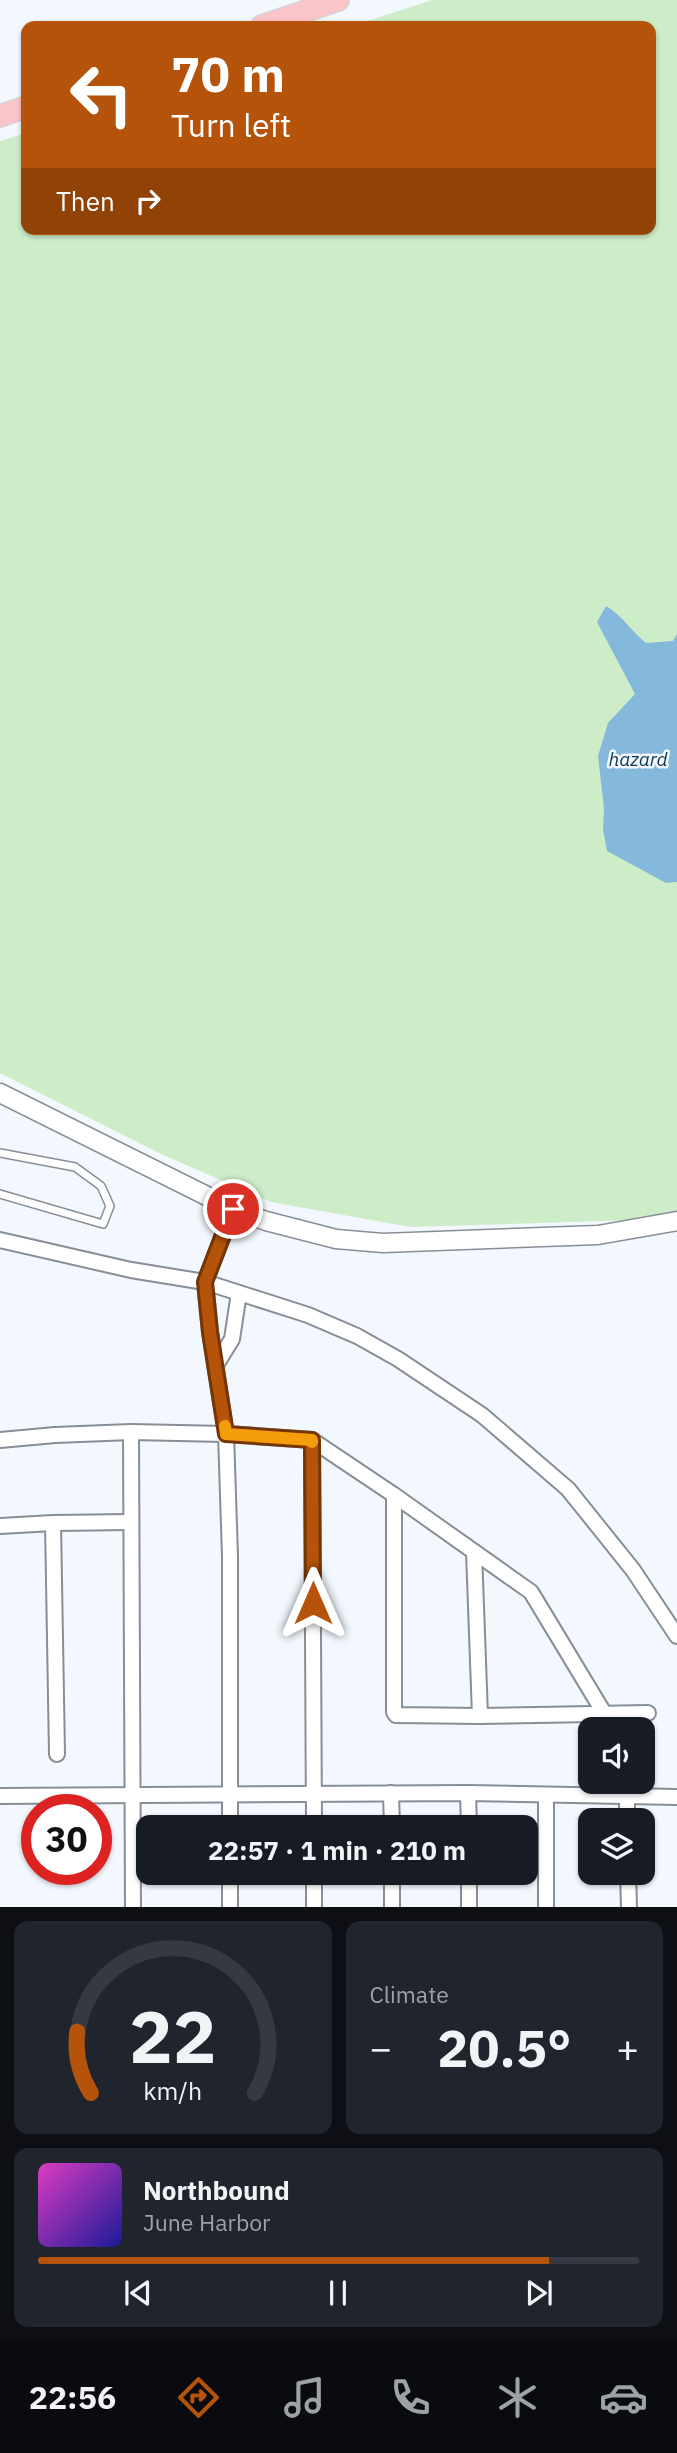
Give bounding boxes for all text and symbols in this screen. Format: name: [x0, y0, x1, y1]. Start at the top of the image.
text: 70 m: [171, 42, 285, 105]
icon: left: [56, 49, 147, 140]
text: Turn left: [171, 104, 291, 146]
icon: right: [129, 182, 167, 220]
text: Then: [56, 184, 115, 218]
water label: hazard: [608, 747, 668, 771]
pin: [203, 1179, 263, 1239]
icon: arrive: [214, 1190, 252, 1228]
position arrow: [276, 1566, 350, 1640]
map controls: [578, 1717, 655, 1885]
button: sound: [578, 1717, 655, 1794]
speed limit sign: 30: [21, 1794, 112, 1885]
button: layers: [578, 1808, 655, 1885]
text: 22:57 · 1 min · 210 m: [208, 1833, 466, 1867]
text: Climate: [370, 1979, 449, 2009]
text: 22: [129, 1989, 216, 2084]
text: 20.5°: [437, 2014, 571, 2081]
text: −: [370, 2023, 392, 2072]
text: +: [616, 2023, 639, 2072]
text: km/h: [143, 2074, 202, 2107]
text: Northbound: [143, 2173, 290, 2207]
text: June Harbor: [143, 2207, 271, 2237]
icon: previous: [119, 2274, 157, 2312]
icon: pause: [319, 2274, 357, 2312]
icon: next: [520, 2274, 558, 2312]
icon: directions: [174, 2373, 223, 2422]
icon: music: [280, 2373, 329, 2422]
icon: phone: [386, 2373, 435, 2422]
icon: climate: [493, 2373, 542, 2422]
icon: car: [599, 2373, 648, 2422]
text: 22:56: [29, 2376, 116, 2418]

